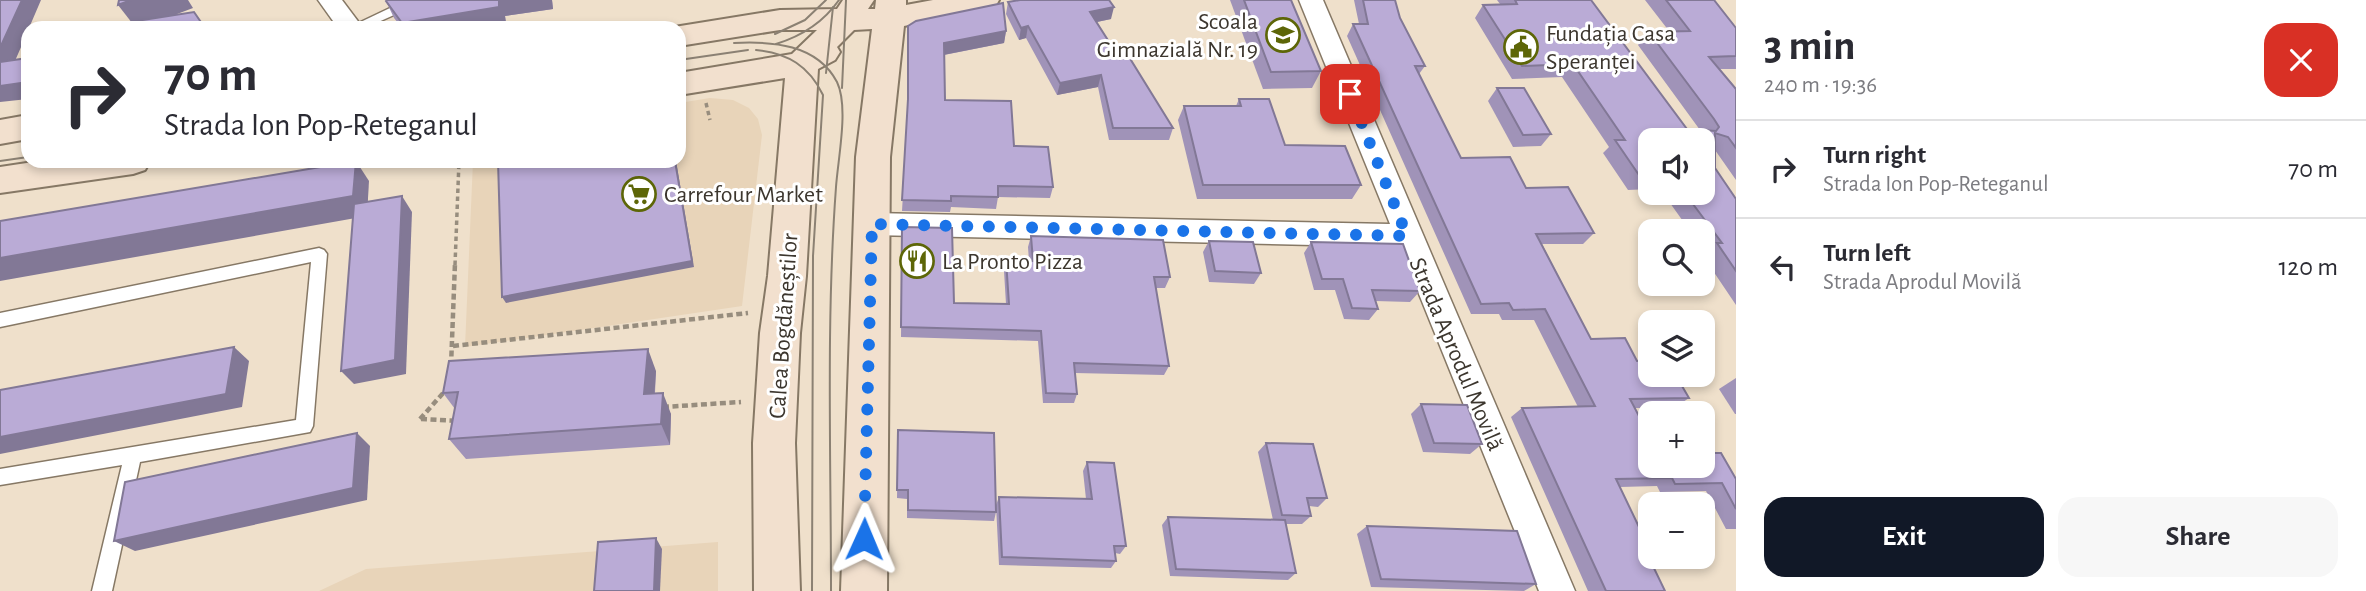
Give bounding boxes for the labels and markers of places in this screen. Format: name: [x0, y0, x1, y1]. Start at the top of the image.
place label: Scoala Gimnazială Nr. 19: [1097, 10, 1258, 62]
school or university icon: Scoala Gimnazială Nr. 19: [1264, 16, 1302, 54]
place label: Fundația Casa Speranței: [1546, 22, 1675, 75]
public building icon: Fundația Casa Speranței: [1502, 28, 1540, 66]
pin: [1320, 64, 1380, 124]
supermarket icon: Carrefour Market: [620, 175, 658, 213]
place label: Carrefour Market: [664, 183, 823, 207]
restaurant icon: La Pronto Pizza: [898, 242, 936, 280]
place label: La Pronto Pizza: [942, 250, 1083, 274]

